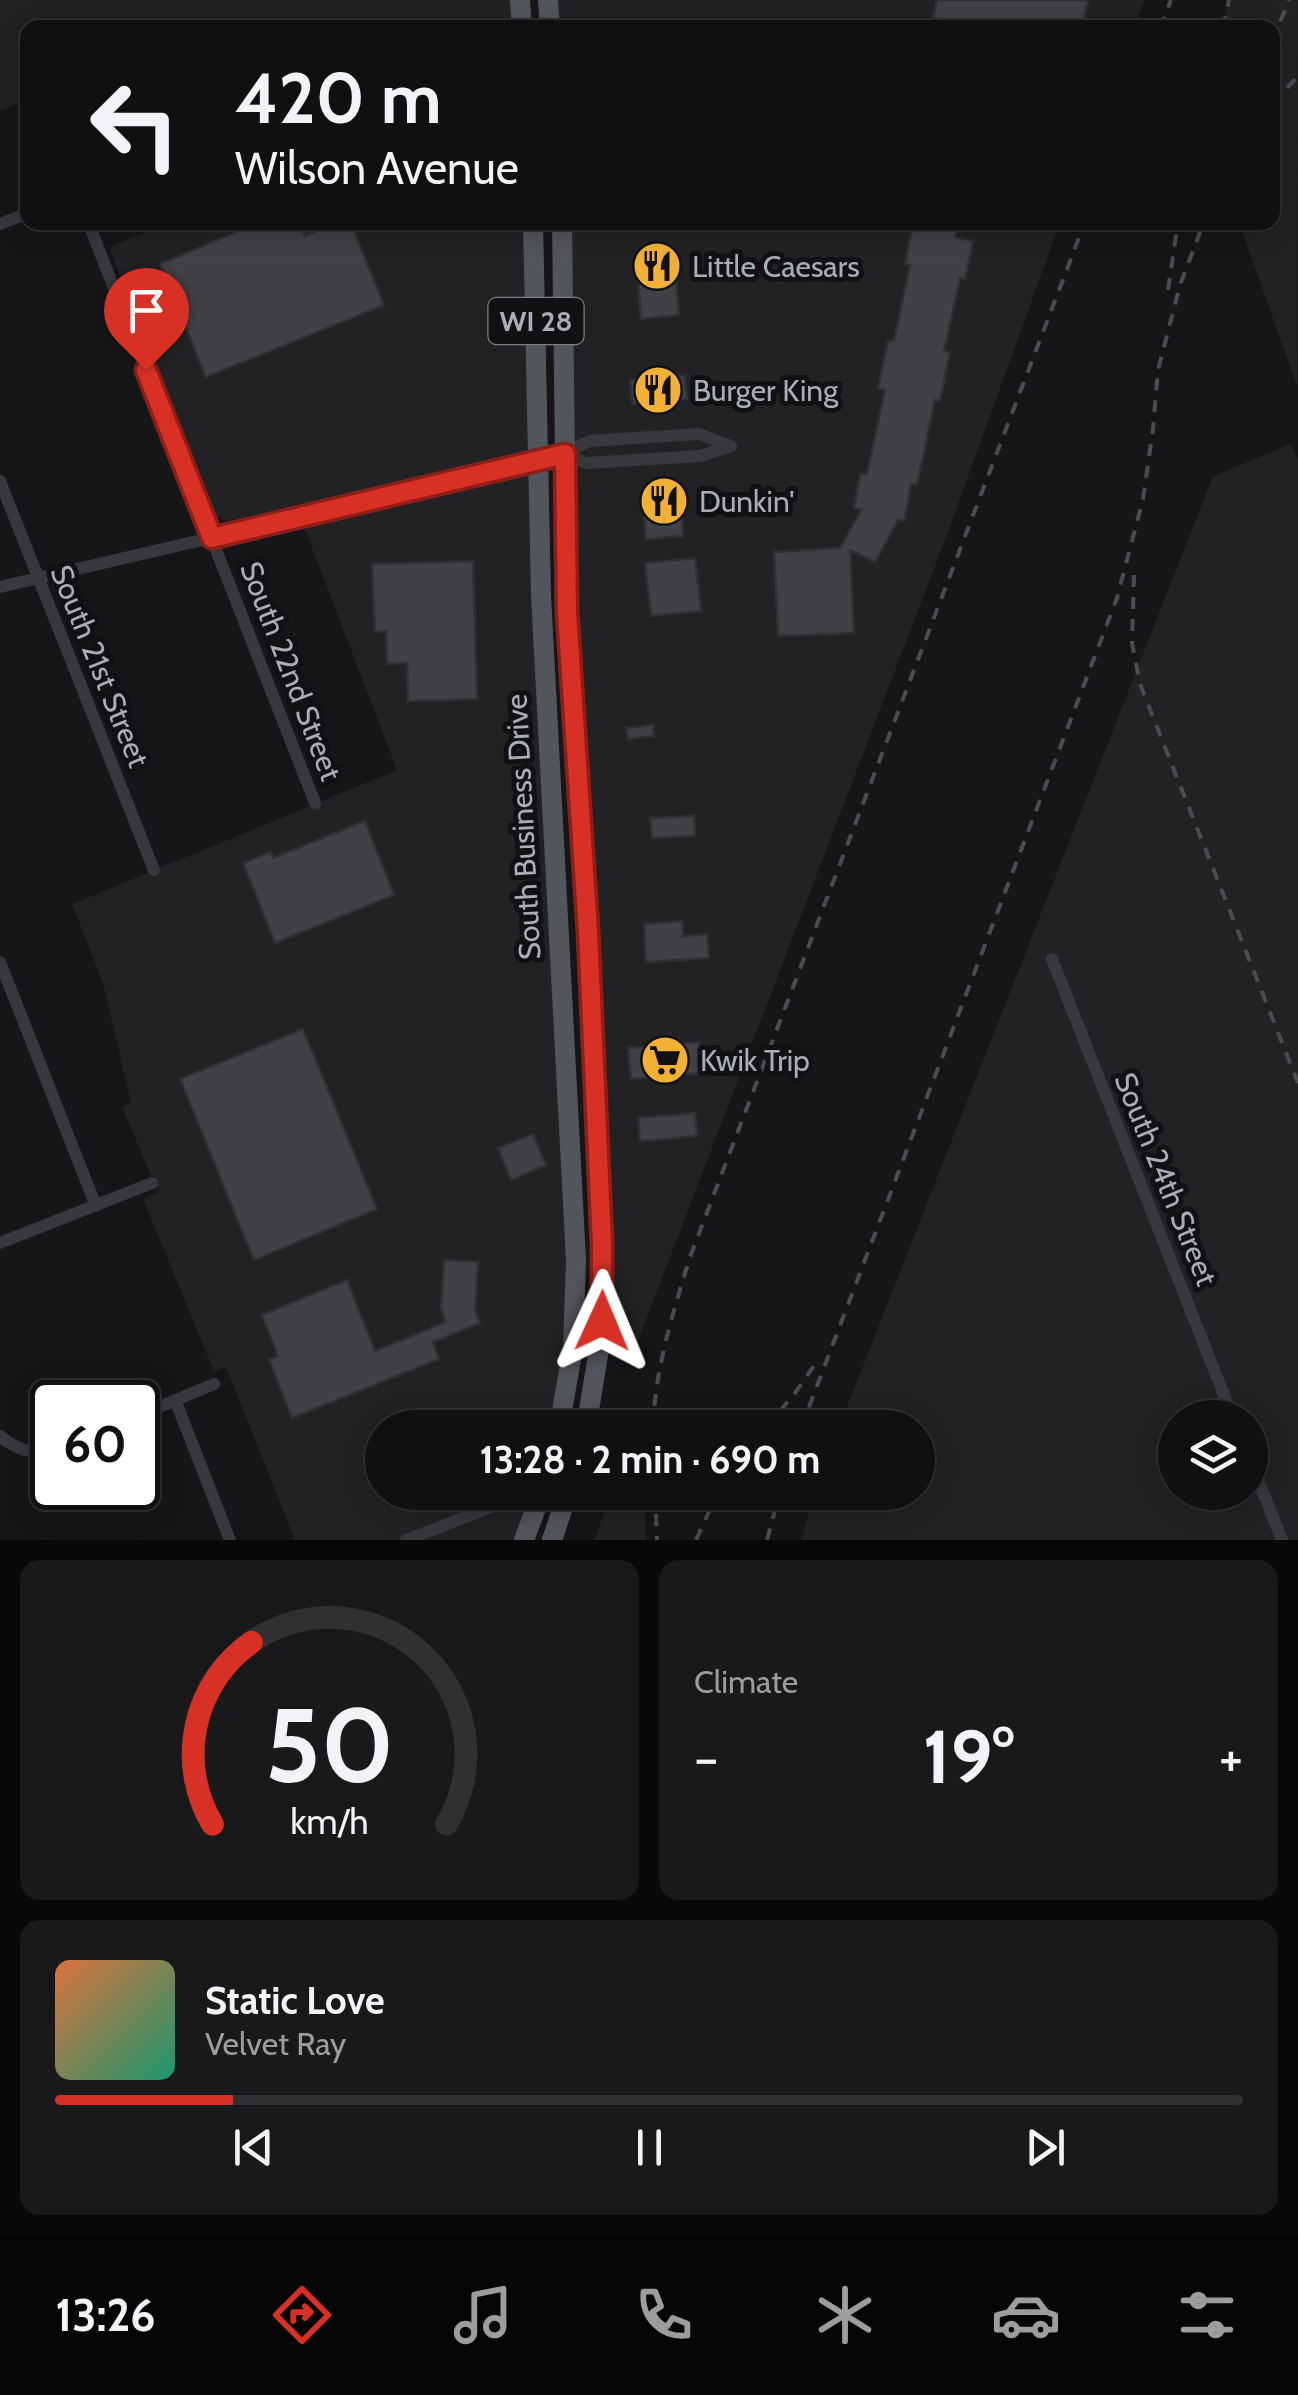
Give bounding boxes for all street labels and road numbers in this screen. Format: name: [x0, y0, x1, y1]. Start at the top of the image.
road number: WI 28: [488, 298, 584, 344]
street label: South 22nd Street: [232, 556, 350, 786]
street label: South 21st Street: [43, 560, 157, 772]
street label: South Business Drive: [498, 693, 548, 961]
street label: South 24th Street: [1106, 1067, 1226, 1291]

